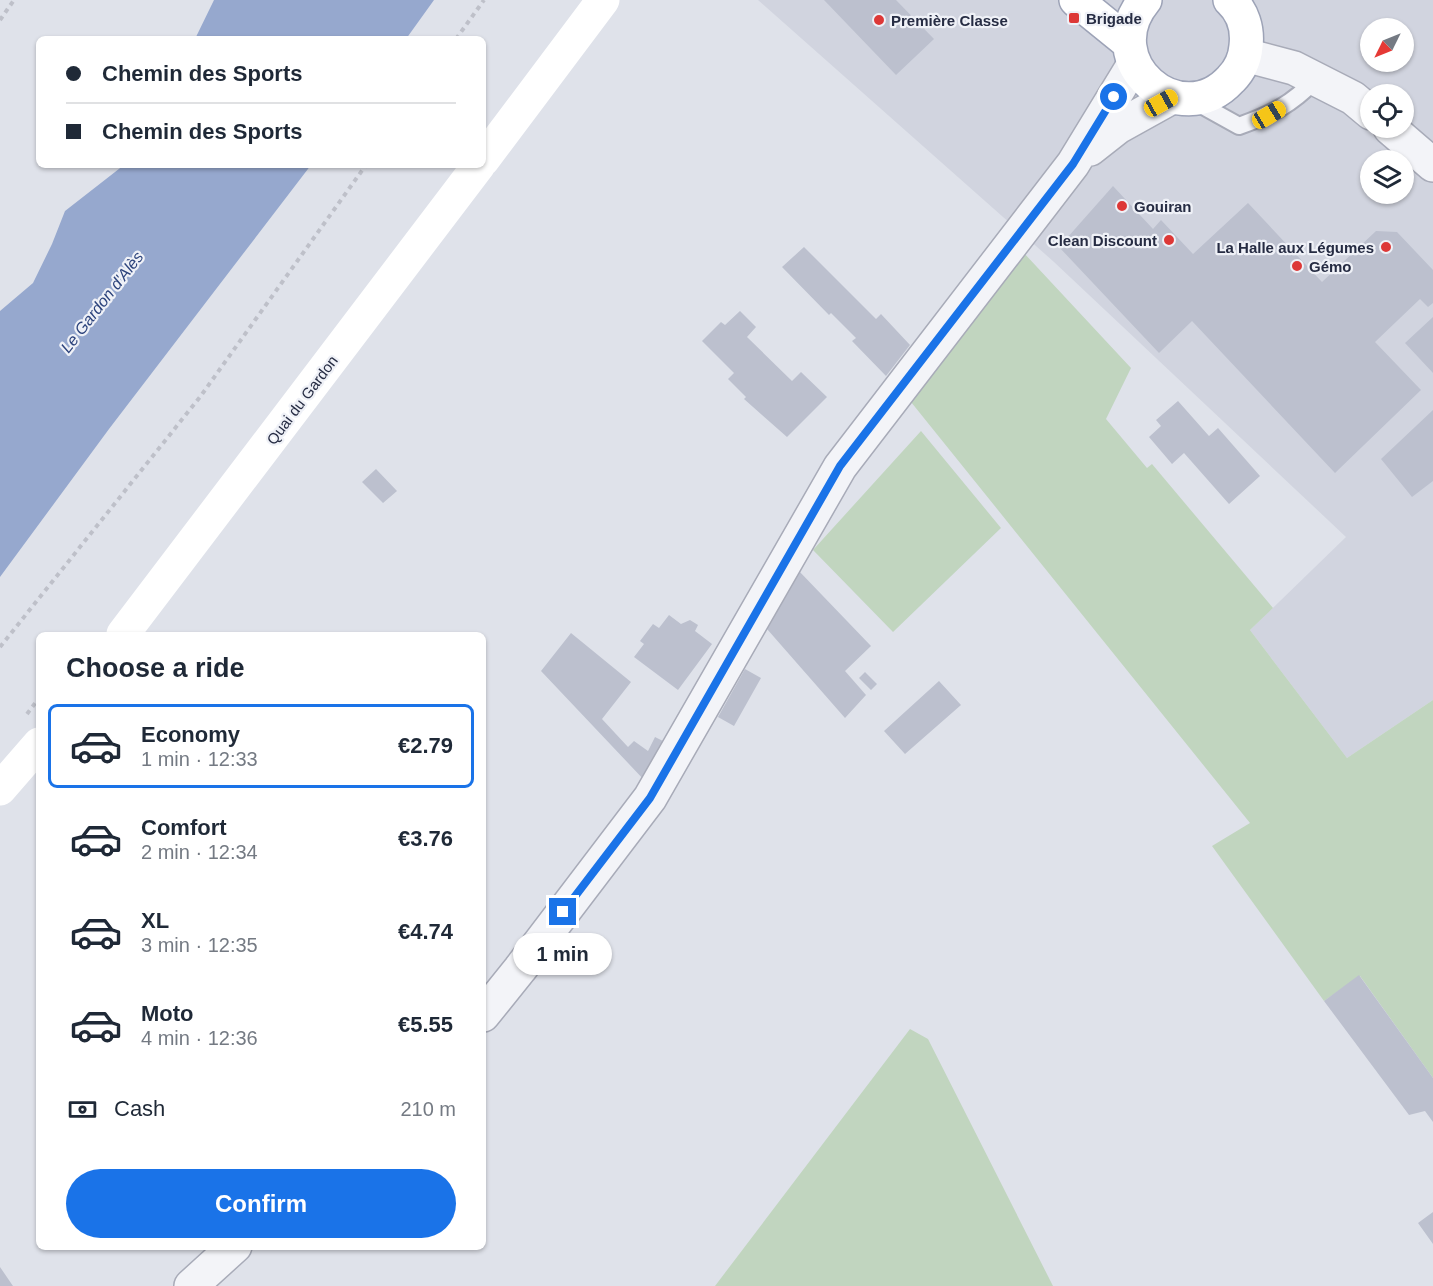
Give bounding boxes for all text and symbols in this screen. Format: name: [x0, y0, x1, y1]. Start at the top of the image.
place label: Brigade: [1086, 10, 1142, 27]
marker: Brigade: [1067, 11, 1081, 25]
place label: Première Classe: [891, 12, 1008, 29]
marker: Première Classe: [872, 13, 886, 27]
north arrow: [1360, 18, 1414, 72]
map controls: [1360, 18, 1414, 204]
text: Chemin des Sports: [102, 61, 302, 86]
route start: [1100, 83, 1127, 110]
button: locate: [1360, 84, 1414, 138]
car: [1141, 86, 1181, 120]
car: [1249, 98, 1289, 132]
text: Chemin des Sports: [102, 119, 302, 144]
button: layers: [1360, 150, 1414, 204]
place label: Gouiran: [1134, 198, 1192, 215]
marker: Gouiran: [1115, 199, 1129, 213]
place label: Clean Discount: [1048, 232, 1157, 249]
marker: Clean Discount: [1162, 233, 1176, 247]
place label: La Halle aux Légumes: [1216, 239, 1374, 256]
marker: La Halle aux Légumes: [1379, 240, 1393, 254]
water label: Le Gardon d'Alès: [57, 248, 147, 356]
place label: Gémo: [1309, 258, 1352, 275]
marker: Gémo: [1290, 259, 1304, 273]
street label: Quai du Gardon: [263, 352, 341, 448]
text: Choose a ride: [66, 653, 245, 683]
icon: car: [69, 719, 123, 773]
text: Economy: [141, 722, 240, 747]
text: €2.79: [398, 733, 453, 758]
text: 1 min · 12:33: [141, 748, 258, 770]
icon: car: [69, 812, 123, 866]
text: Comfort: [141, 815, 227, 840]
text: €3.76: [398, 826, 453, 851]
text: 2 min · 12:34: [141, 841, 258, 863]
route end: [549, 898, 576, 925]
icon: car: [69, 905, 123, 959]
text: XL: [141, 908, 169, 933]
text: €4.74: [398, 919, 453, 944]
callout: 1 min: [514, 933, 612, 975]
text: 3 min · 12:35: [141, 934, 258, 956]
text: 1 min: [536, 943, 589, 965]
icon: car: [69, 998, 123, 1052]
text: Moto: [141, 1001, 194, 1026]
text: €5.55: [398, 1012, 453, 1037]
text: 4 min · 12:36: [141, 1027, 258, 1049]
icon: cash: [66, 1093, 99, 1126]
text: Cash: [114, 1096, 165, 1121]
text: 210 m: [400, 1098, 456, 1120]
button: Confirm: [66, 1169, 456, 1238]

